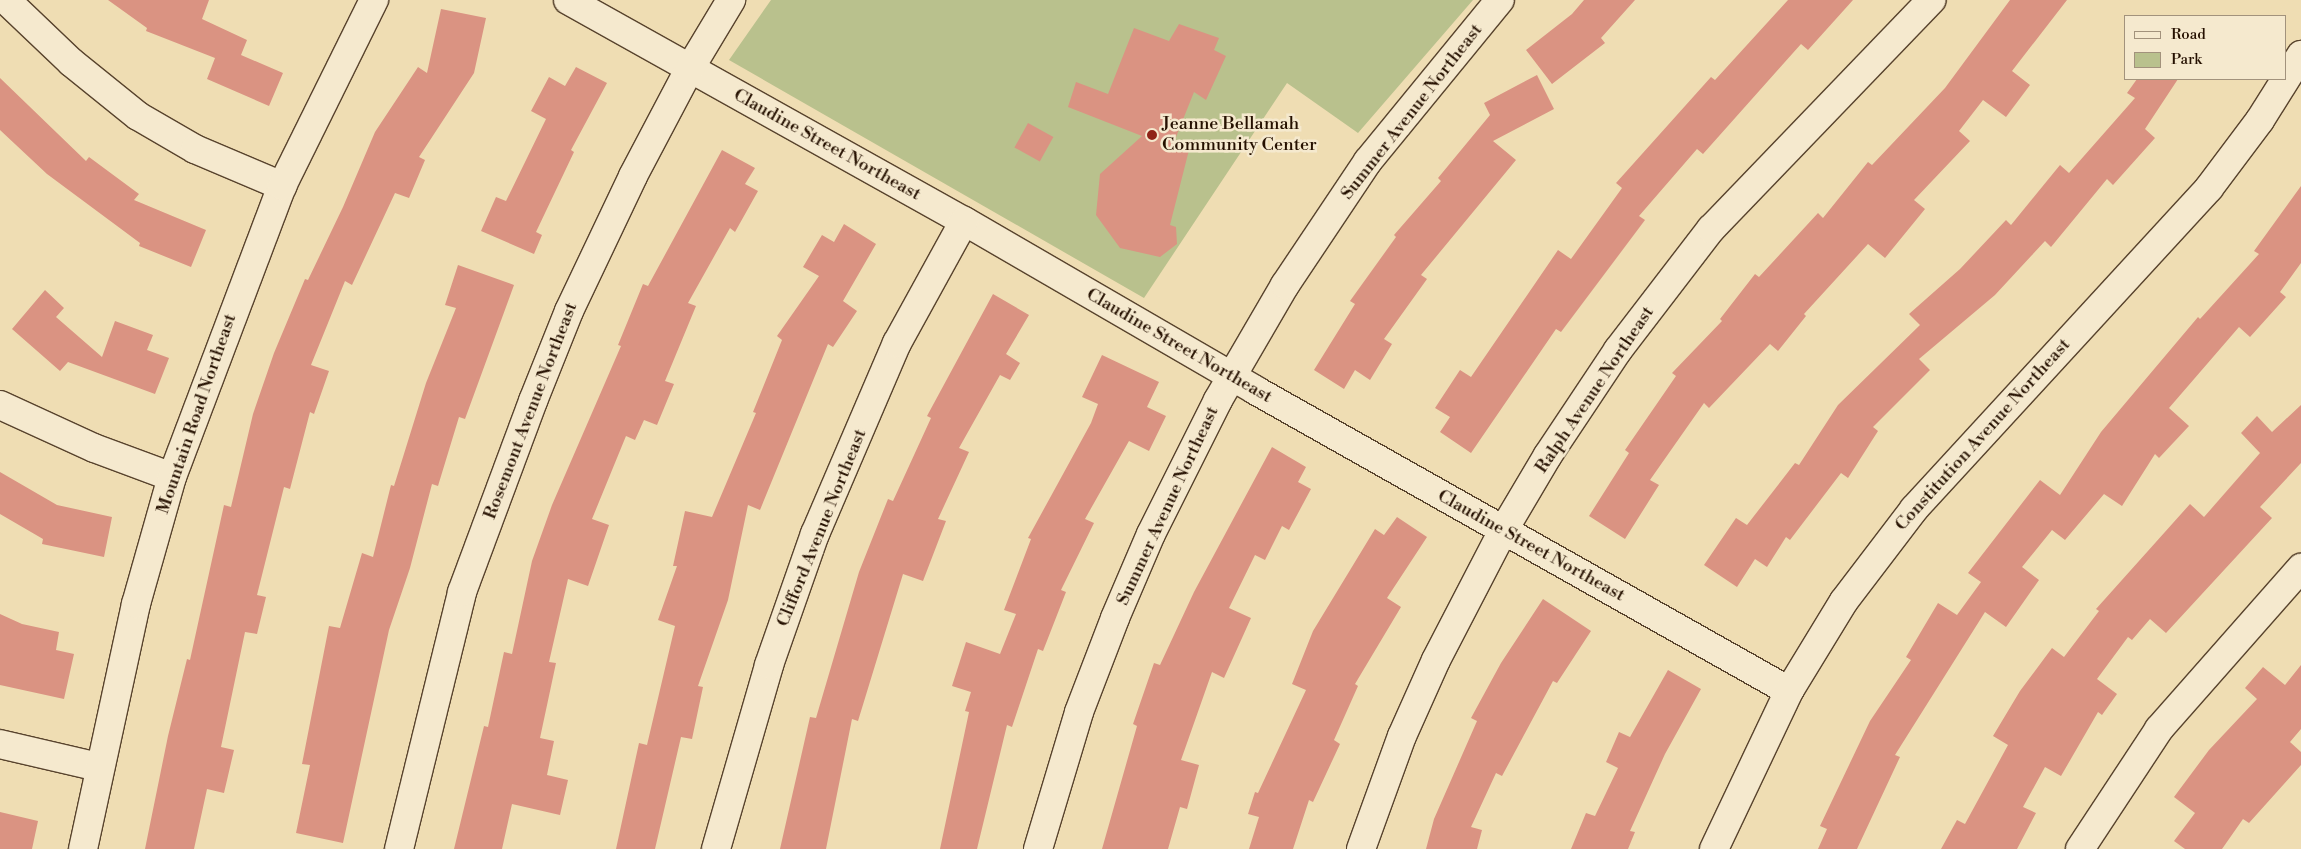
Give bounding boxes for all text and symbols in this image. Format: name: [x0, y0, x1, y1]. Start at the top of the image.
legend: [2124, 15, 2286, 80]
street label: Summer Avenue Northeast: [1337, 20, 1487, 204]
text: Road: [2171, 25, 2206, 44]
text: Park: [2171, 50, 2202, 69]
street label: Claudine Street Northeast: [730, 84, 924, 206]
place label: Jeanne Bellamah Community Center: [1162, 114, 1317, 156]
marker: Jeanne Bellamah Community Center: [1146, 129, 1158, 141]
street label: Claudine Street Northeast: [1082, 284, 1276, 408]
street label: Rosemont Avenue Northeast: [480, 299, 582, 523]
street label: Ralph Avenue Northeast: [1531, 302, 1659, 478]
street label: Mountain Road Northeast: [153, 311, 241, 517]
street label: Constitution Avenue Northeast: [1891, 334, 2075, 536]
street label: Summer Avenue Northeast: [1112, 403, 1224, 609]
street label: Clifford Avenue Northeast: [772, 426, 872, 630]
street label: Claudine Street Northeast: [1434, 485, 1628, 607]

